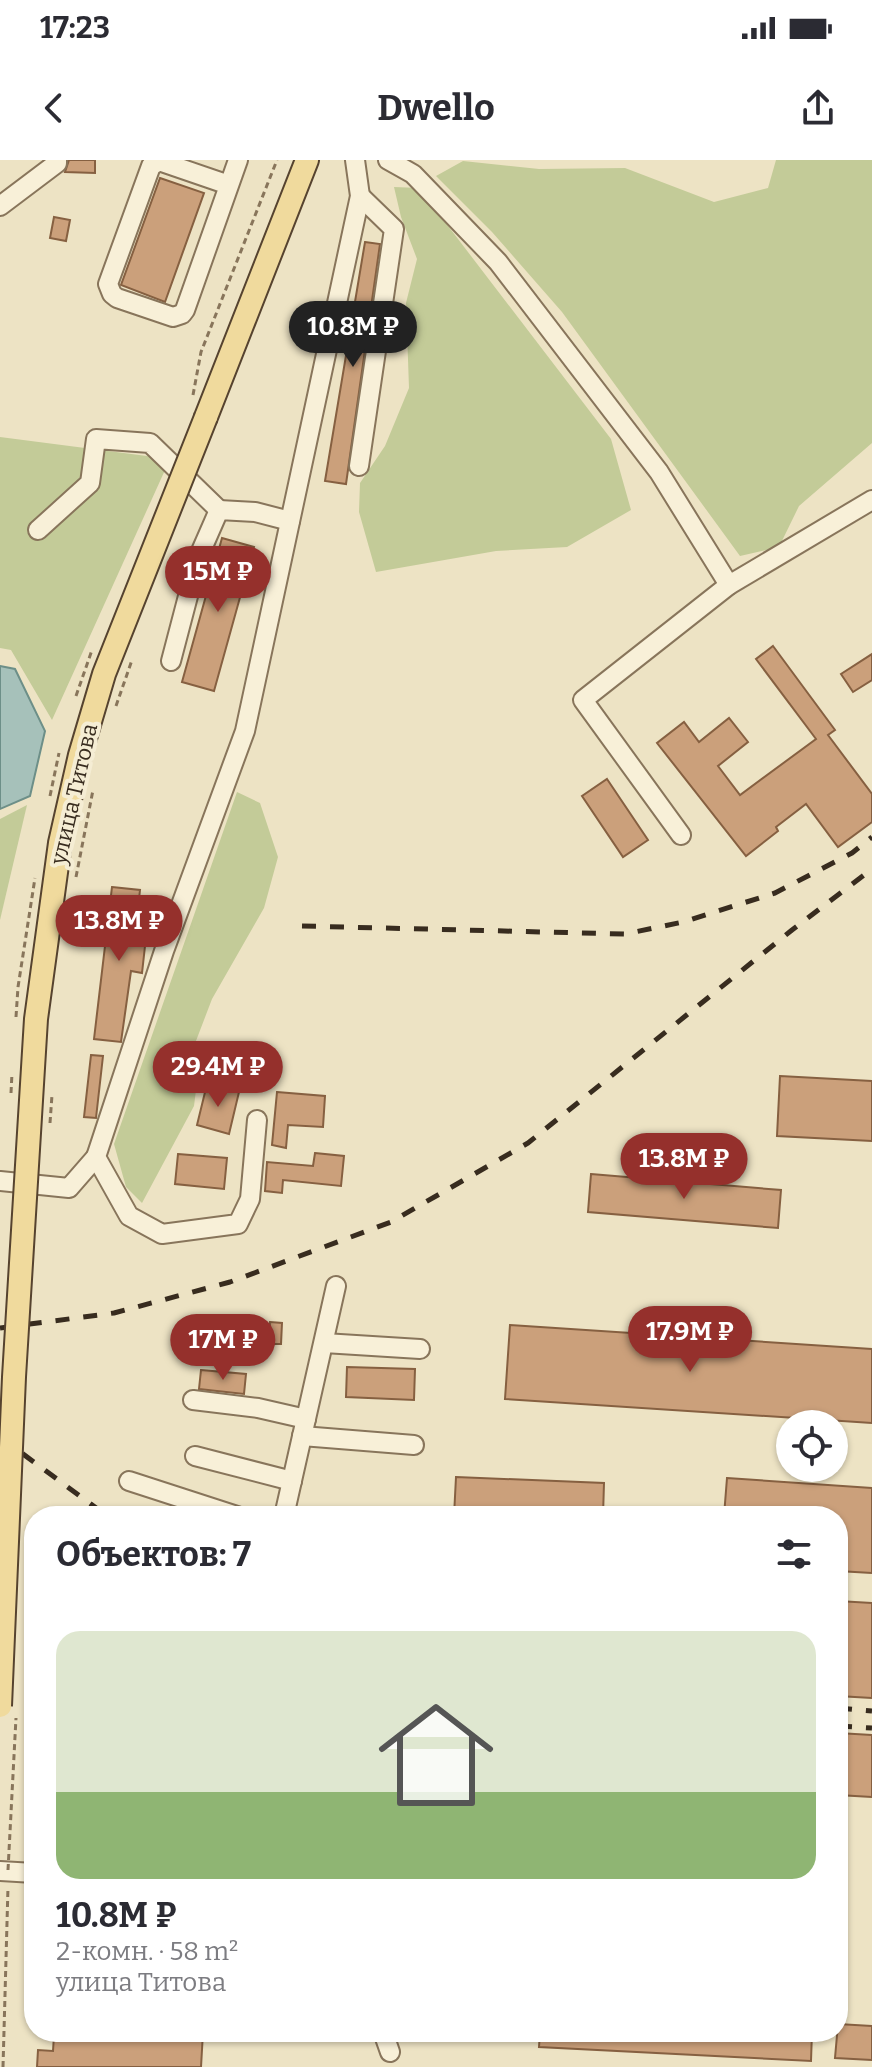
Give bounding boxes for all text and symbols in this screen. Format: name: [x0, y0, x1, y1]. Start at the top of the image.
text: 17:23: [40, 10, 110, 46]
icon: back: [32, 86, 76, 130]
text: Dwello: [377, 86, 495, 130]
icon: share: [796, 86, 840, 130]
pin: 10.8M ₽: [279, 301, 427, 369]
text: 10.8M ₽: [307, 311, 399, 342]
pin: 15M ₽: [162, 546, 274, 614]
text: 15M ₽: [183, 556, 253, 587]
street label: улица Титова: [44, 721, 103, 868]
pin: 13.8M ₽: [45, 895, 193, 963]
text: 13.8M ₽: [74, 905, 164, 936]
pin: 29.4M ₽: [144, 1041, 292, 1109]
text: 29.4M ₽: [171, 1051, 265, 1082]
pin: 13.8M ₽: [610, 1133, 758, 1201]
text: 13.8M ₽: [639, 1143, 729, 1174]
pin: 17.9M ₽: [616, 1306, 764, 1374]
pin: 17M ₽: [167, 1314, 279, 1382]
text: 17.9M ₽: [646, 1316, 734, 1347]
text: 17M ₽: [188, 1324, 258, 1355]
map controls: [776, 1410, 848, 1482]
button: locate: [776, 1410, 848, 1482]
icon: filters: [772, 1532, 816, 1576]
text: Объектов: 7: [56, 1534, 251, 1575]
icon: home: [364, 1683, 508, 1827]
text: 10.8M ₽: [56, 1895, 177, 1936]
text: 2-комн. · 58 m²: [56, 1936, 238, 1967]
text: улица Титова: [56, 1967, 226, 1998]

